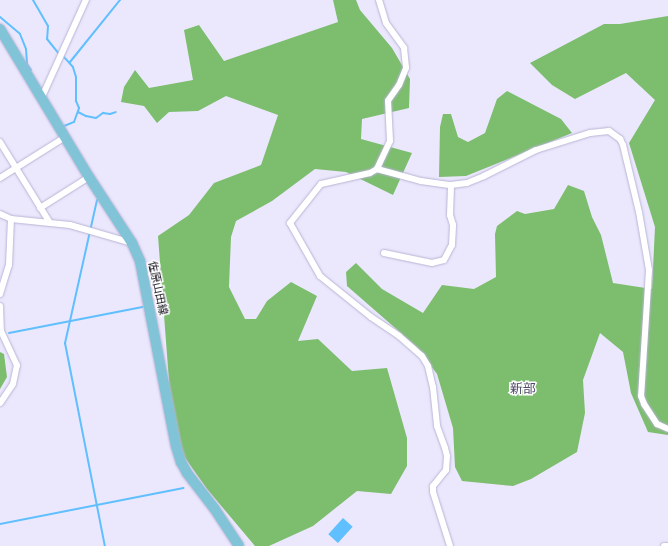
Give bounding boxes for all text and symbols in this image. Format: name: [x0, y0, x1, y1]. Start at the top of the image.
street label: 佐原山田線: [146, 260, 170, 316]
district label: 新部: [510, 381, 536, 397]

